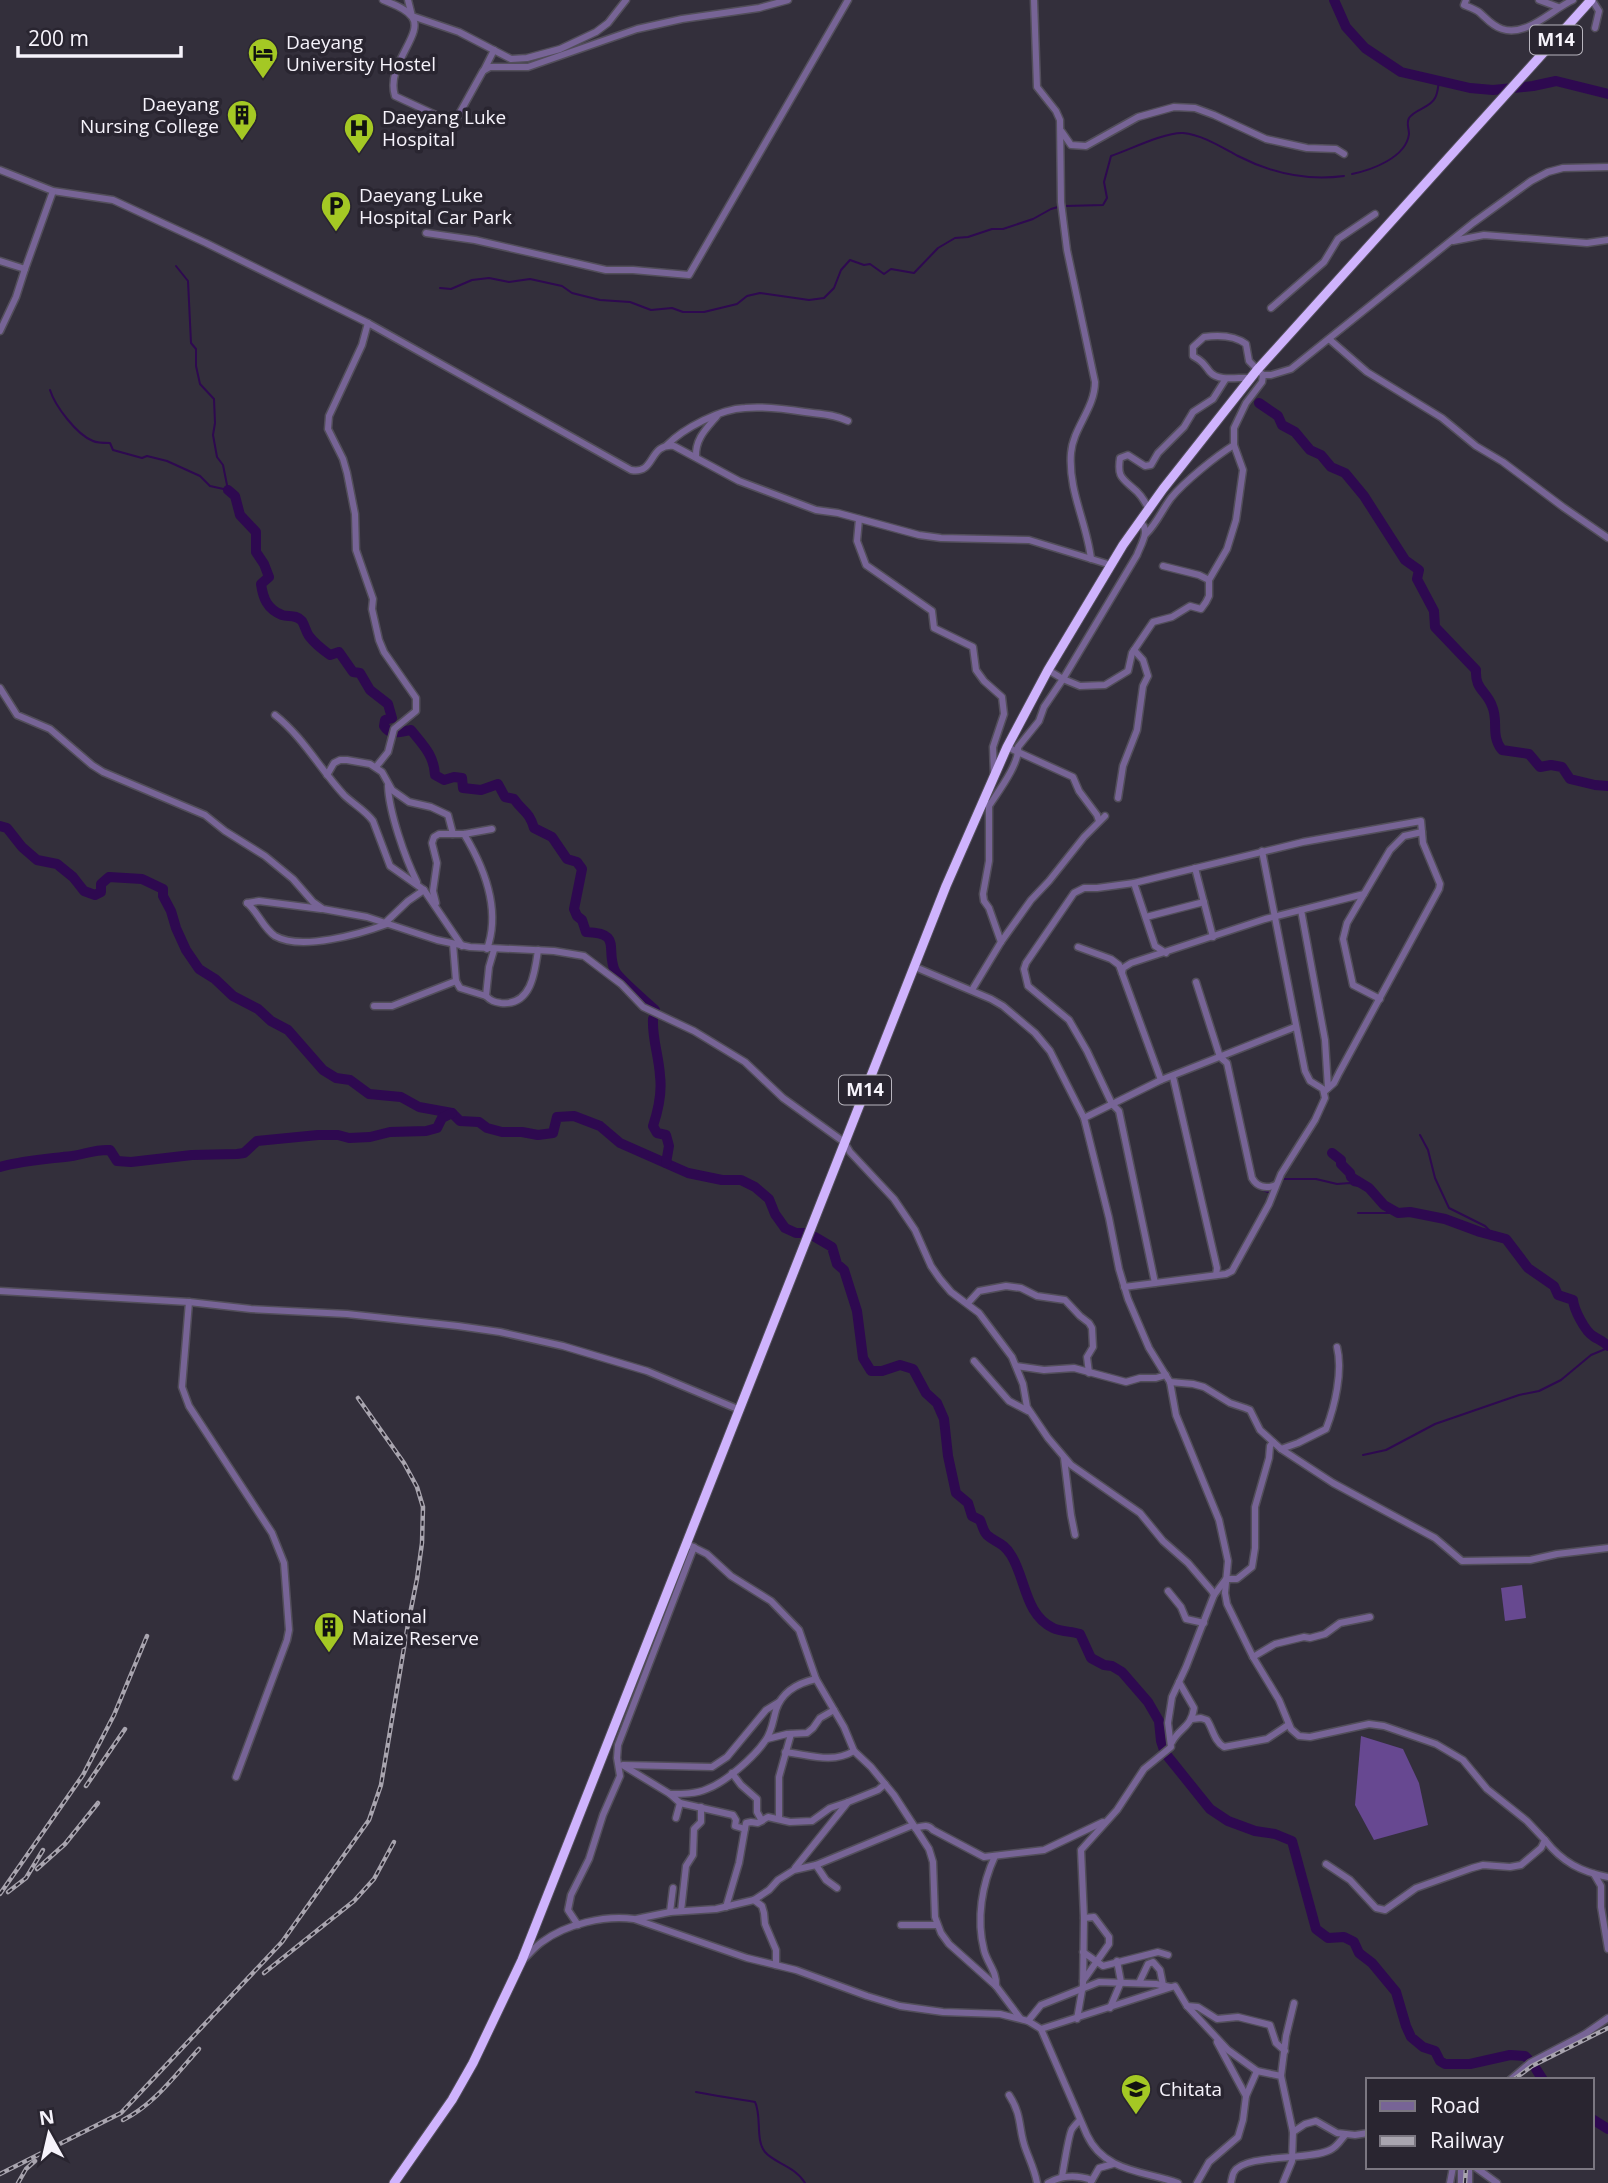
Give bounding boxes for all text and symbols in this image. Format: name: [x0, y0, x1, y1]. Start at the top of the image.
scale bar: [18, 14, 180, 58]
text: 200 m: [28, 24, 89, 52]
road number: M14: [1530, 26, 1582, 55]
place label: Daeyang University Hostel: [286, 29, 436, 77]
hotel icon: Daeyang University Hostel: [246, 36, 280, 80]
place label: Daeyang Nursing College: [80, 91, 219, 139]
building icon: Daeyang Nursing College: [225, 98, 259, 142]
place label: Daeyang Luke Hospital: [382, 104, 506, 152]
hospital icon: Daeyang Luke Hospital: [342, 111, 376, 155]
place label: Daeyang Luke Hospital Car Park: [359, 182, 512, 230]
parking icon: Daeyang Luke Hospital Car Park: [319, 189, 353, 233]
road number: M14: [839, 1076, 891, 1105]
place label: National Maize Reserve: [352, 1603, 479, 1651]
building icon: National Maize Reserve: [312, 1610, 346, 1654]
school or university icon: Chitata: [1119, 2072, 1153, 2116]
place label: Chitata: [1159, 2076, 1222, 2102]
legend: [1366, 2078, 1594, 2169]
text: Road: [1430, 2091, 1480, 2119]
north arrow: [14, 2099, 84, 2169]
text: N: [37, 2103, 56, 2131]
text: Railway: [1430, 2126, 1504, 2154]

